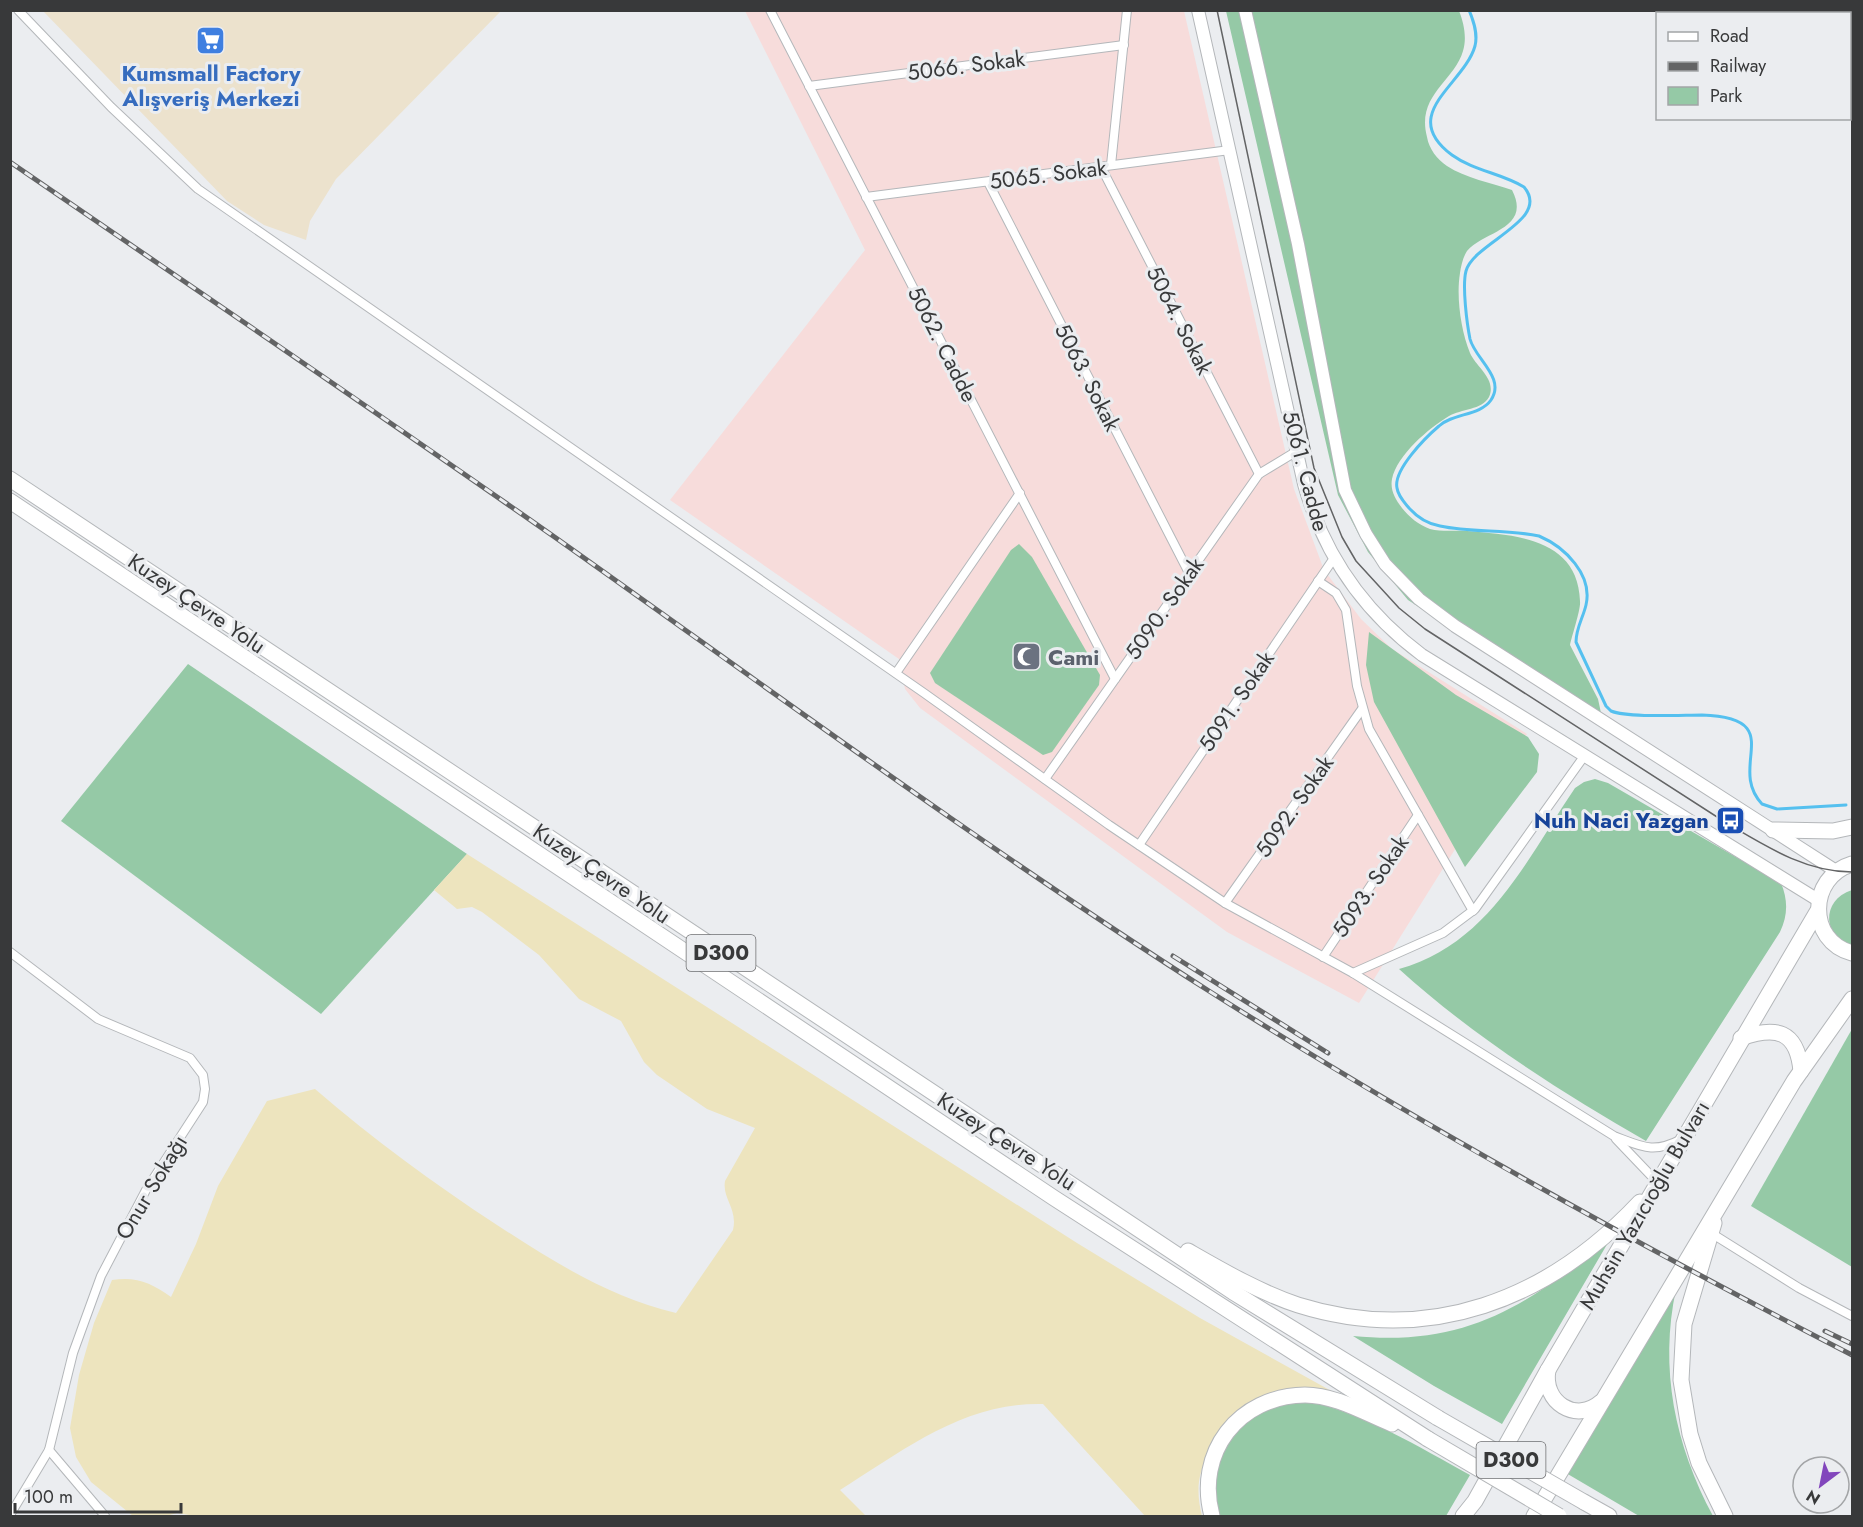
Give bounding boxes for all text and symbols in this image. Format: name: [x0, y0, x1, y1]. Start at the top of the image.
legend: [1656, 12, 1851, 120]
text: Road: [1710, 23, 1749, 49]
supermarket icon: Kumsmall Factory Alışveriş Merkezi: [195, 25, 227, 57]
street label: 5066. Sokak: [905, 42, 1027, 88]
text: Railway: [1710, 53, 1766, 79]
place label: Kumsmall Factory Alışveriş Merkezi: [121, 57, 301, 114]
text: Park: [1710, 83, 1742, 109]
street label: 5065. Sokak: [988, 151, 1109, 197]
street label: 5064. Sokak: [1139, 260, 1221, 380]
street label: 5062. Cadde: [900, 281, 986, 407]
street label: 5063. Sokak: [1047, 318, 1129, 437]
street label: 5061. Cadde: [1275, 407, 1337, 535]
street label: Kuzey Çevre Yolu: [122, 545, 272, 661]
street label: 5090. Sokak: [1117, 550, 1211, 666]
mosque icon: Cami: [1011, 641, 1043, 673]
place label: Cami: [1048, 641, 1099, 673]
street label: 5091. Sokak: [1190, 644, 1282, 758]
street label: 5092. Sokak: [1247, 748, 1341, 864]
place label: Nuh Naci Yazgan: [1534, 804, 1709, 836]
bus stop icon: Nuh Naci Yazgan: [1714, 804, 1746, 836]
street label: Kuzey Çevre Yolu: [527, 815, 677, 931]
street label: 5093. Sokak: [1324, 828, 1416, 944]
road number: D300: [686, 935, 756, 971]
street label: Kuzey Çevre Yolu: [931, 1084, 1083, 1198]
street label: Muhsin Yazıcıoğlu Bulvarı: [1571, 1095, 1717, 1315]
street label: Onur Sokağı: [107, 1129, 195, 1245]
road number: D300: [1476, 1442, 1546, 1478]
north arrow: [1791, 1455, 1851, 1515]
scale bar: [15, 1476, 182, 1514]
text: 100 m: [24, 1484, 73, 1510]
text: N: [1802, 1484, 1825, 1510]

